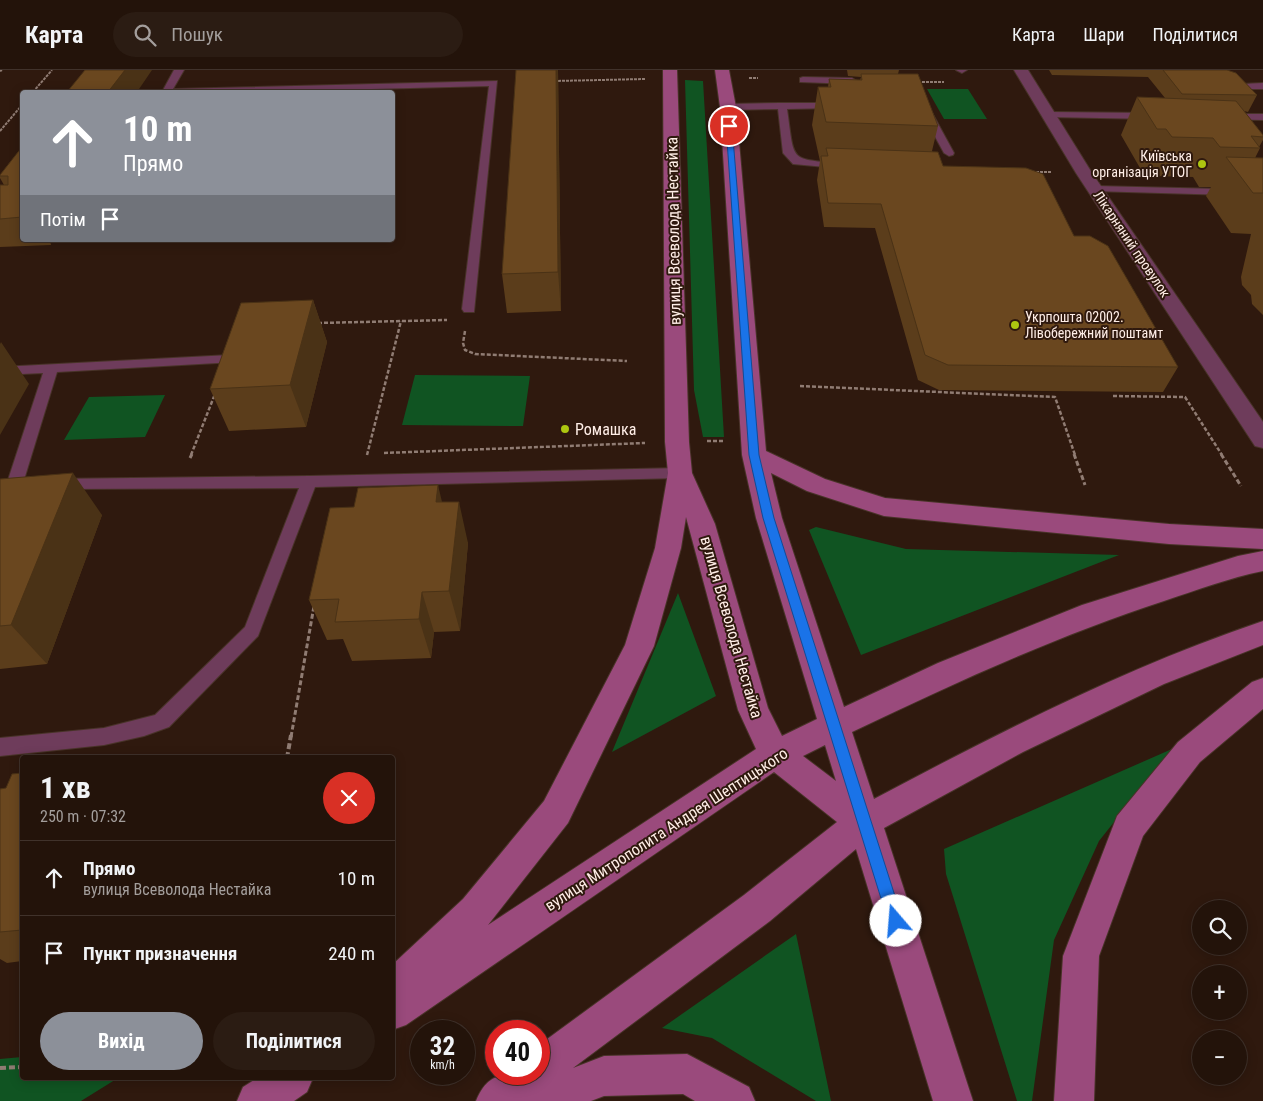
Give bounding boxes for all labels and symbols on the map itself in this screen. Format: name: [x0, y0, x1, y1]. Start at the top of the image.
pin: [708, 105, 750, 147]
street label: вулиця Всеволода Нестайка: [662, 137, 685, 325]
place label: Київська організація УТОГ: [1092, 148, 1192, 180]
marker: Київська організація УТОГ: [1196, 158, 1208, 170]
street label: Лікарняний провулок: [1090, 188, 1174, 301]
place label: Укрпошта 02002. Лівобережний поштамт: [1025, 309, 1163, 341]
marker: Укрпошта 02002. Лівобережний поштамт: [1009, 319, 1021, 331]
place label: Ромашка: [575, 420, 636, 439]
marker: Ромашка: [559, 423, 571, 435]
street label: вулиця Всеволода Нестайка: [696, 534, 767, 720]
street label: вулиця Митрополита Андрея Шептицького: [541, 744, 791, 915]
position arrow: [869, 894, 921, 946]
speed limit sign: 40: [485, 1020, 550, 1085]

